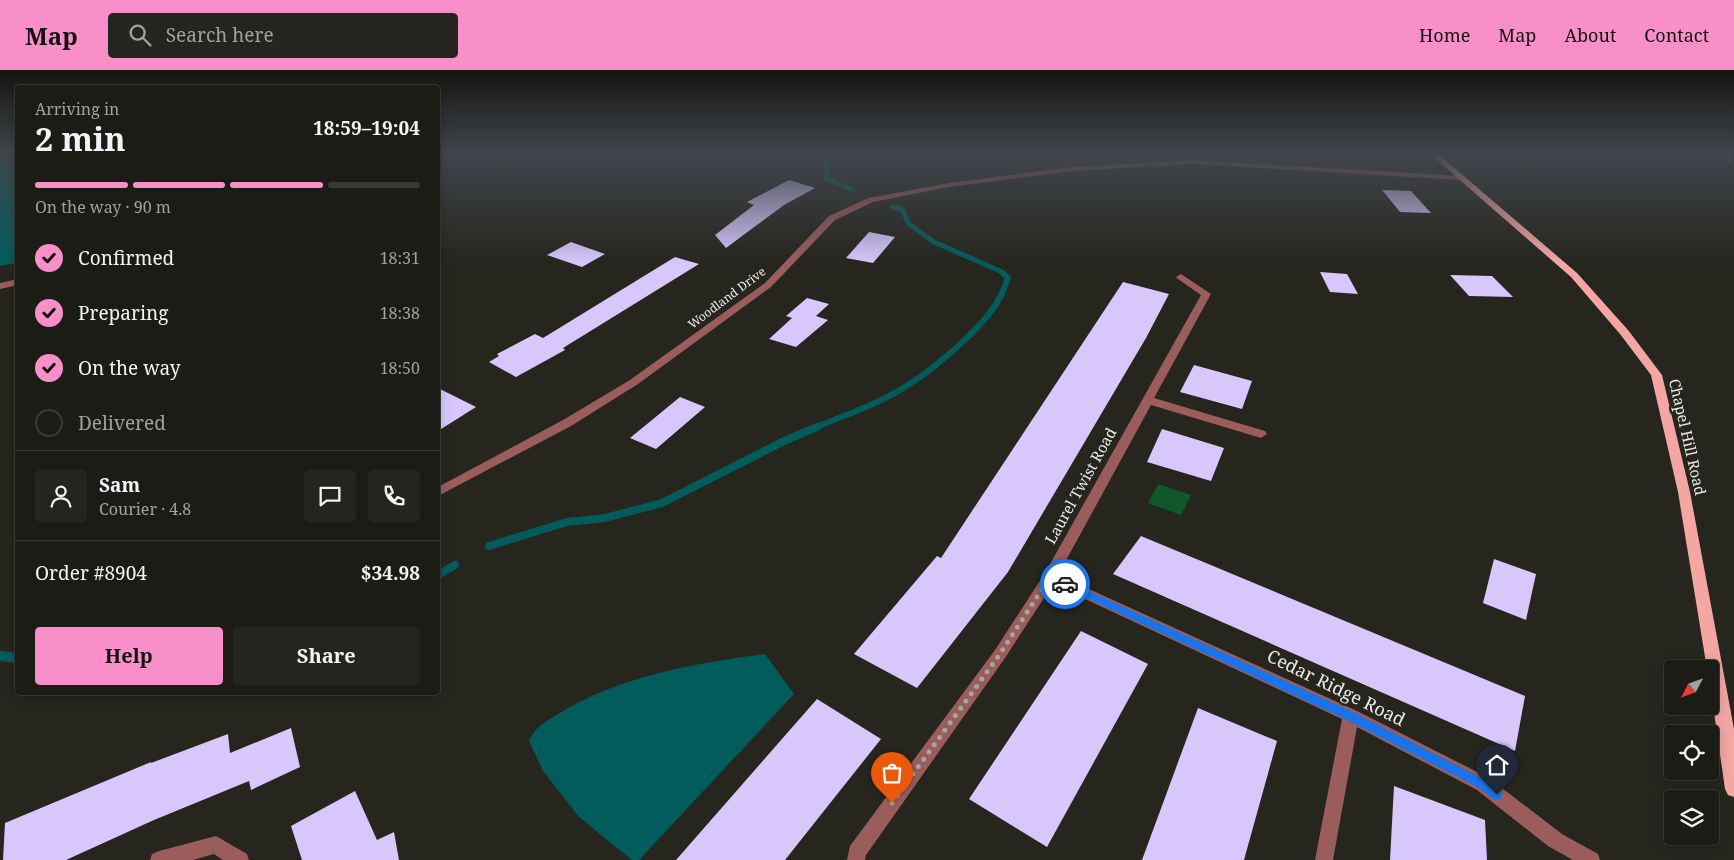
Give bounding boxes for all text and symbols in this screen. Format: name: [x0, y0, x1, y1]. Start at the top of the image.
search box: [108, 13, 458, 58]
text: Map: [25, 19, 78, 52]
icon: search: [126, 21, 154, 49]
text: Search here: [166, 22, 274, 48]
text: Home: [1419, 23, 1470, 47]
text: Map: [1498, 23, 1536, 47]
text: About: [1564, 23, 1616, 47]
text: Contact: [1644, 23, 1709, 47]
text: Arriving in: [35, 98, 119, 120]
text: 18:59–19:04: [313, 115, 420, 141]
text: 2 min: [35, 117, 126, 160]
text: On the way · 90 m: [35, 196, 171, 218]
icon: check: [35, 244, 63, 272]
text: Confirmed: [78, 245, 174, 271]
text: 18:31: [380, 247, 420, 269]
street label: Woodland Drive: [684, 263, 769, 332]
icon: check: [35, 299, 63, 327]
text: Preparing: [78, 300, 168, 326]
text: 18:38: [380, 302, 420, 324]
icon: check: [35, 354, 63, 382]
text: On the way: [78, 355, 181, 381]
text: 18:50: [380, 357, 420, 379]
street label: Chapel Hill Road: [1665, 377, 1711, 497]
text: Delivered: [78, 410, 166, 436]
street label: Laurel Twist Road: [1040, 424, 1120, 547]
button: person: [35, 470, 87, 522]
button: chat: [304, 470, 356, 522]
button: phone: [368, 470, 420, 522]
text: Sam: [99, 472, 140, 498]
text: Courier · 4.8: [99, 498, 191, 520]
courier: [1040, 559, 1090, 609]
text: Order #8904: [35, 560, 147, 586]
text: $34.98: [361, 560, 420, 586]
icon: car: [1051, 570, 1079, 598]
button: Help: [35, 627, 223, 685]
button: Share: [233, 627, 420, 685]
street label: Cedar Ridge Road: [1263, 643, 1410, 731]
north arrow: [1664, 660, 1719, 715]
map controls: [1664, 660, 1719, 845]
button: locate: [1664, 725, 1719, 780]
pin: [1476, 744, 1518, 795]
icon: home: [1483, 751, 1511, 779]
pin: [871, 752, 913, 803]
icon: bag: [878, 759, 906, 787]
button: layers: [1664, 790, 1719, 845]

